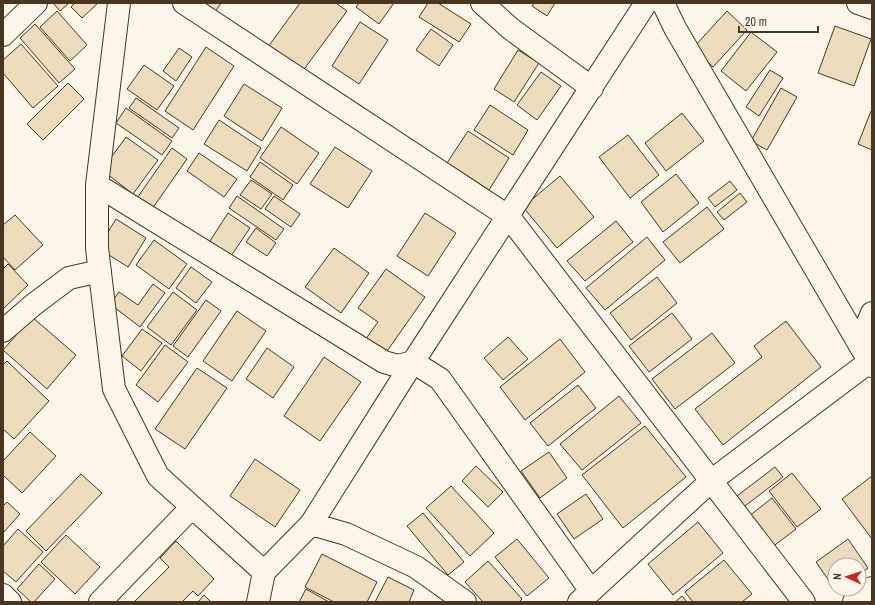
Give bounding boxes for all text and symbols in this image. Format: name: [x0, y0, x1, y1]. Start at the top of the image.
scale bar: [739, 8, 818, 34]
text: 20 m: [745, 14, 767, 30]
north arrow: [827, 557, 867, 597]
text: N: [830, 573, 844, 580]

